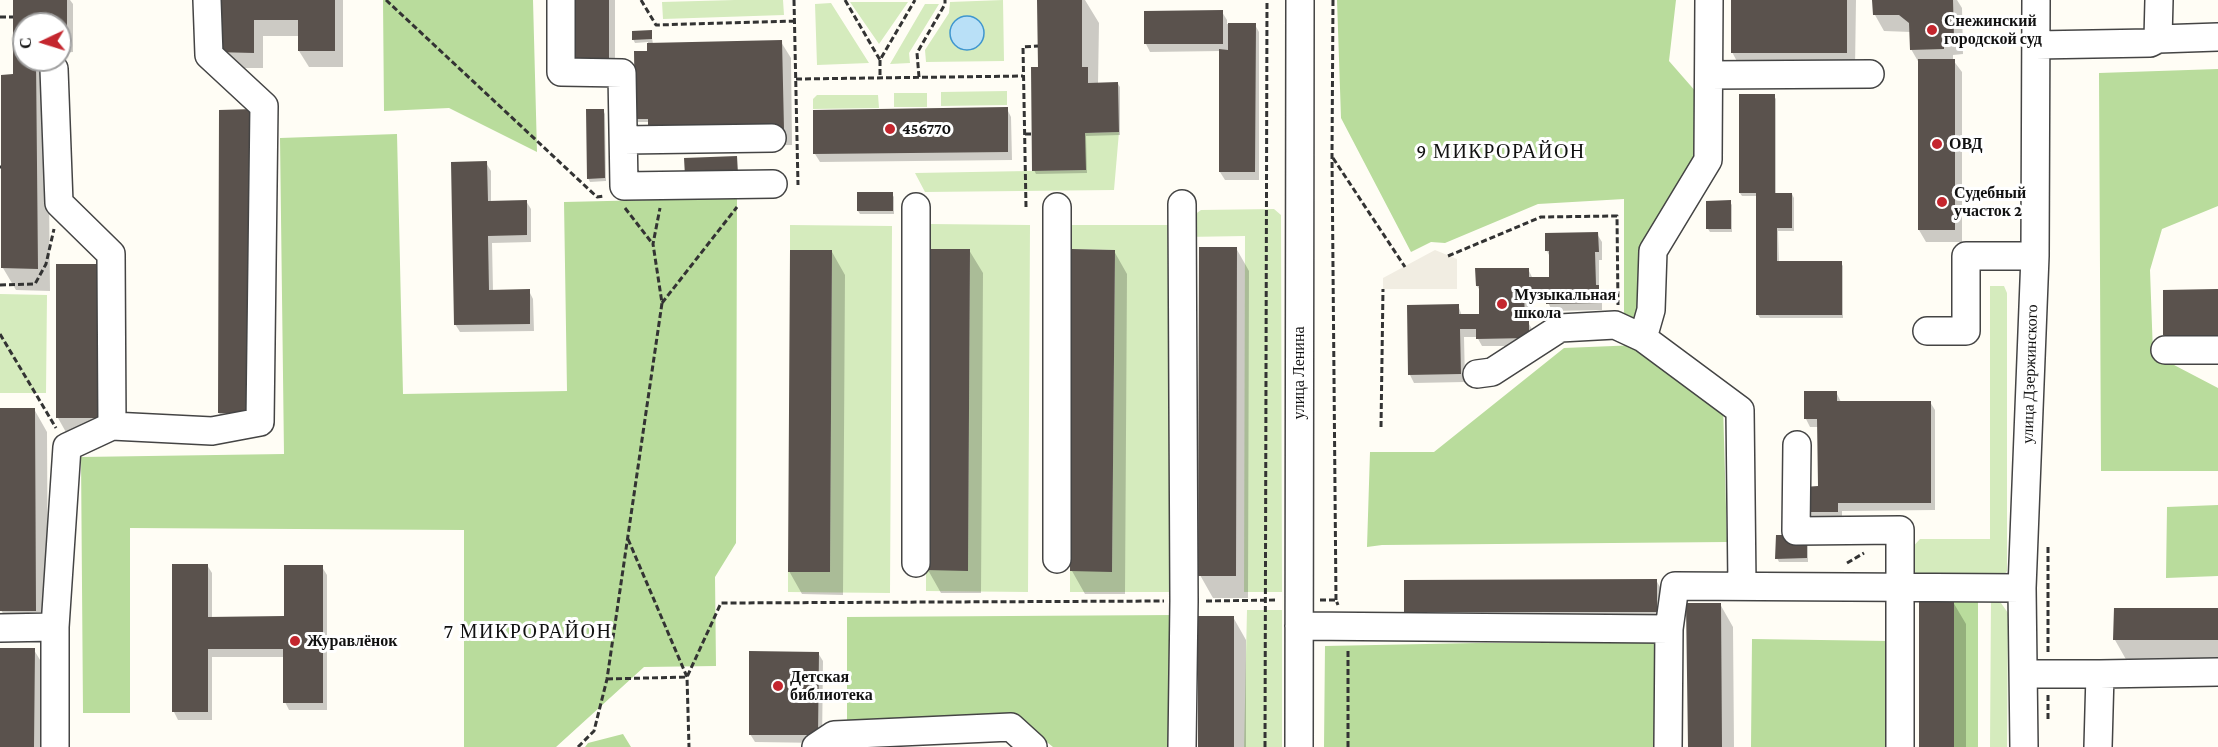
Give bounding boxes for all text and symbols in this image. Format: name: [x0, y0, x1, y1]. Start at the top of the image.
place label: Снежинский городской суд: [1944, 11, 2042, 49]
north arrow: [12, 12, 72, 72]
marker: Снежинский городской суд: [1925, 23, 1939, 37]
text: С: [17, 37, 34, 50]
place label: 456770: [902, 119, 951, 139]
marker: 456770: [883, 122, 897, 136]
place label: ОВД: [1949, 134, 1983, 154]
marker: ОВД: [1930, 137, 1944, 151]
district label: 9 МИКРОРАЙОН: [1416, 140, 1586, 164]
place label: Судебный участок 2: [1954, 183, 2026, 221]
marker: Судебный участок 2: [1935, 195, 1949, 209]
place label: Музыкальная школа: [1514, 285, 1616, 323]
marker: Музыкальная школа: [1495, 297, 1509, 311]
street label: улица Дзержинского: [2018, 304, 2042, 444]
street label: улица Ленина: [1289, 326, 1309, 420]
district label: 7 МИКРОРАЙОН: [444, 620, 612, 644]
place label: Журавлёнок: [307, 631, 397, 651]
marker: Журавлёнок: [288, 634, 302, 648]
place label: Детская библиотека: [790, 667, 873, 705]
marker: Детская библиотека: [771, 679, 785, 693]

